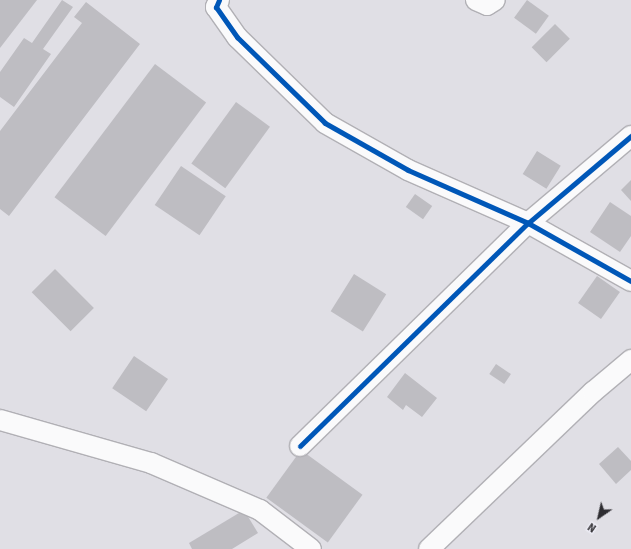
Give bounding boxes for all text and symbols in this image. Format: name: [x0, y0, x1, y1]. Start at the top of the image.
north arrow: [579, 497, 619, 537]
text: N: [585, 519, 599, 536]

